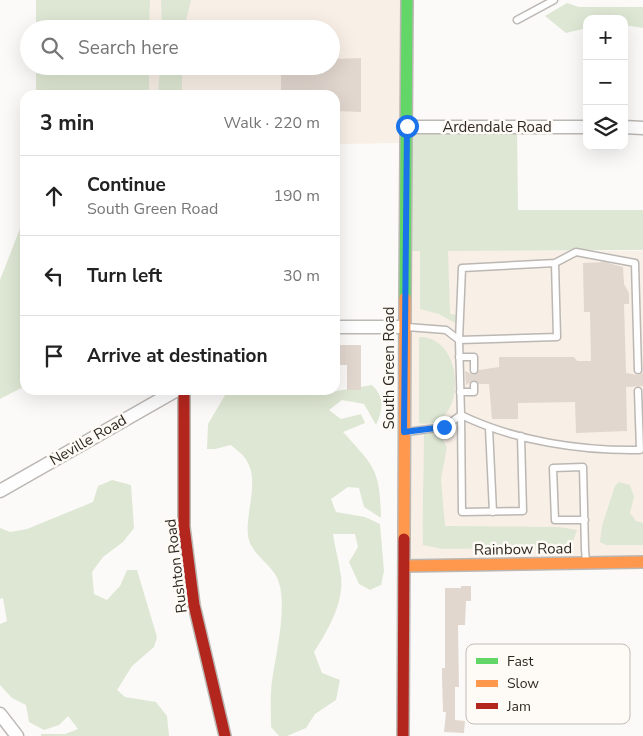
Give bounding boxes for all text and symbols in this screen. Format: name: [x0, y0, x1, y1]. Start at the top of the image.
map controls: [583, 15, 628, 150]
button: +: [583, 15, 628, 60]
search box: [20, 20, 340, 75]
icon: search: [38, 34, 66, 62]
text: Search here: [78, 35, 179, 61]
button: −: [583, 60, 628, 105]
button: layers: [583, 105, 628, 150]
text: 3 min: [40, 109, 94, 137]
text: Walk · 220 m: [224, 112, 320, 134]
route start: [396, 115, 419, 138]
street label: Ardendale Road: [442, 117, 552, 137]
text: Continue: [87, 172, 166, 198]
icon: ahead: [40, 182, 68, 210]
text: 190 m: [273, 185, 320, 207]
text: South Green Road: [87, 198, 218, 220]
icon: left: [40, 262, 68, 290]
text: Turn left: [87, 263, 162, 289]
text: 30 m: [283, 265, 320, 287]
street label: South Green Road: [379, 306, 399, 430]
icon: arrive: [40, 342, 68, 370]
text: Arrive at destination: [87, 343, 268, 369]
street label: Neville Road: [46, 410, 130, 470]
route end: [433, 416, 456, 439]
street label: Rushton Road: [160, 518, 192, 614]
street label: Rainbow Road: [474, 538, 572, 560]
legend: [466, 644, 630, 724]
text: Fast: [507, 652, 533, 671]
text: Slow: [507, 674, 539, 693]
text: Jam: [506, 697, 531, 716]

